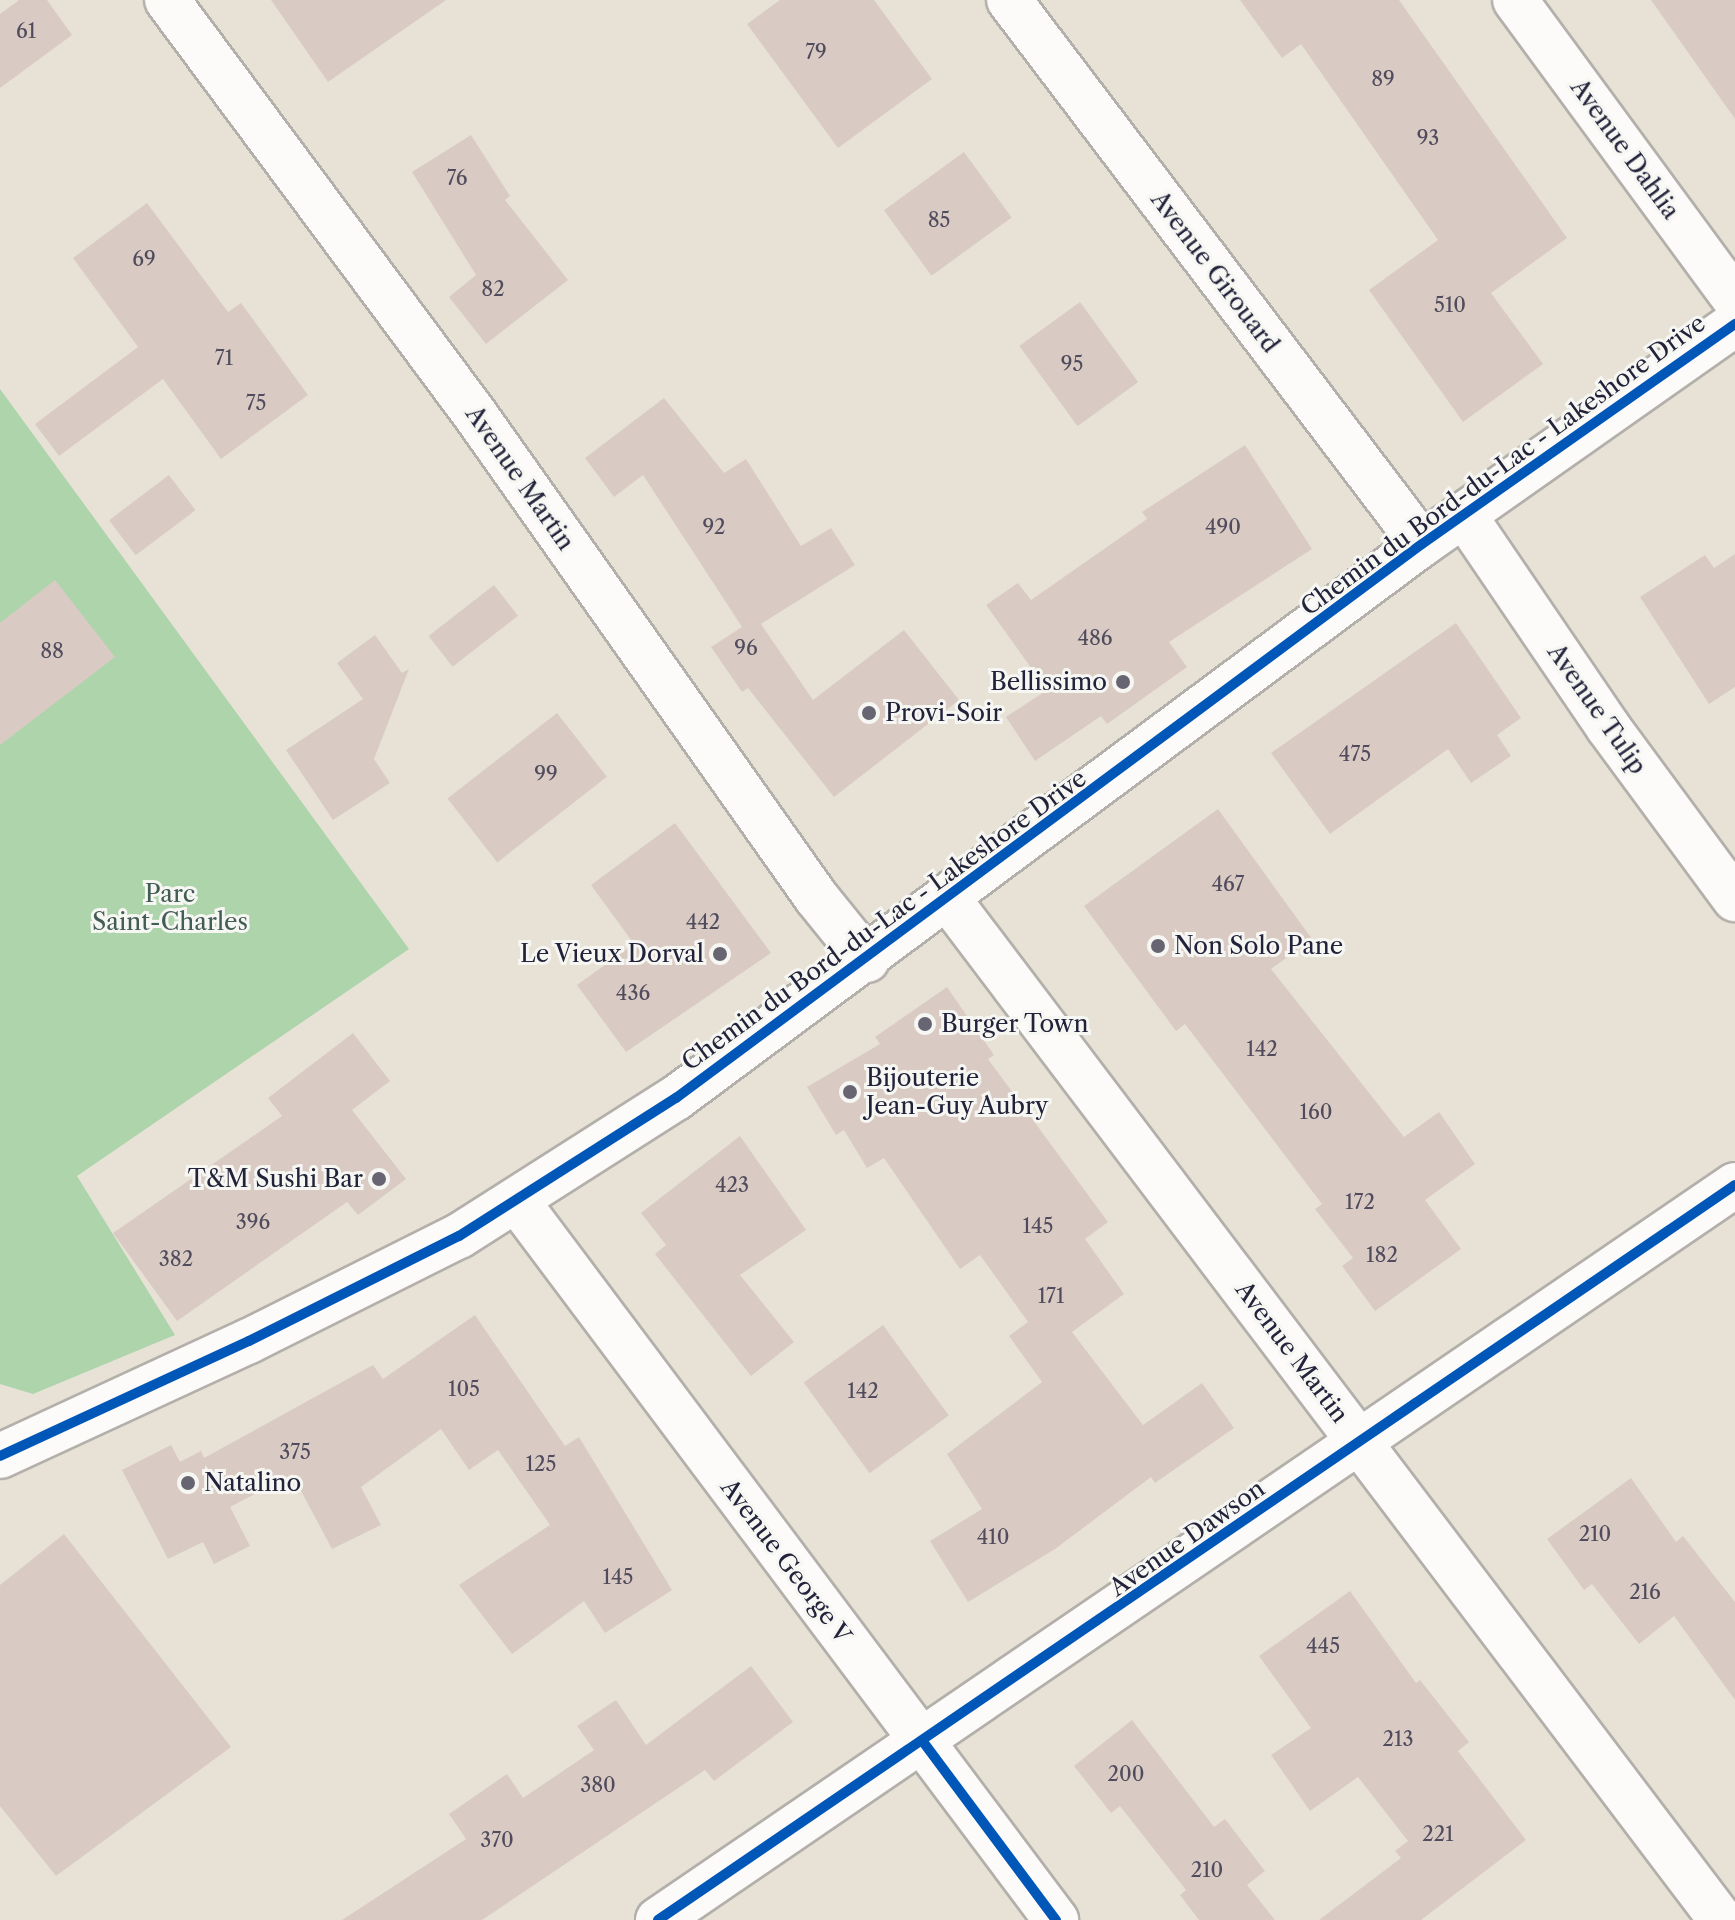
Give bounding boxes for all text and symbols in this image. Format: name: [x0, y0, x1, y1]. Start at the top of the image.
house number: 61: [16, 19, 36, 43]
house number: 79: [805, 40, 827, 64]
house number: 89: [1371, 67, 1395, 91]
street label: Avenue Dahlia: [1565, 73, 1685, 225]
house number: 93: [1417, 126, 1439, 150]
house number: 76: [446, 166, 468, 190]
street label: Avenue Girouard: [1145, 186, 1285, 358]
house number: 85: [928, 208, 950, 232]
house number: 69: [132, 247, 156, 271]
house number: 82: [481, 277, 505, 301]
house number: 510: [1434, 293, 1466, 317]
street label: Chemin du Bord-du-Lac - Lakeshore Drive: [1295, 309, 1711, 621]
house number: 71: [215, 346, 233, 370]
house number: 95: [1061, 352, 1083, 376]
house number: 75: [246, 391, 266, 415]
street label: Avenue Martin: [460, 400, 580, 556]
house number: 92: [702, 515, 726, 539]
house number: 490: [1205, 515, 1241, 539]
house number: 486: [1077, 626, 1113, 650]
house number: 96: [734, 636, 758, 660]
street label: Avenue Tulip: [1541, 638, 1653, 780]
house number: 88: [40, 639, 64, 663]
place label: Bellissimo: [990, 668, 1107, 696]
marker: Bellissimo: [1114, 673, 1132, 691]
place label: Provi-Soir: [885, 699, 1002, 727]
marker: Provi-Soir: [860, 704, 878, 722]
house number: 475: [1339, 742, 1371, 766]
house number: 99: [534, 762, 558, 786]
street label: Chemin du Bord-du-Lac - Lakeshore Drive: [676, 764, 1092, 1076]
house number: 467: [1212, 872, 1244, 896]
park label: Parc Saint-Charles: [92, 880, 248, 936]
house number: 442: [686, 910, 720, 934]
place label: Non Solo Pane: [1174, 932, 1343, 960]
marker: Non Solo Pane: [1149, 937, 1167, 955]
place label: Le Vieux Dorval: [519, 940, 704, 968]
marker: Le Vieux Dorval: [711, 945, 729, 963]
house number: 436: [616, 981, 650, 1005]
place label: Burger Town: [941, 1010, 1090, 1038]
marker: Burger Town: [916, 1015, 934, 1033]
house number: 142: [1246, 1037, 1278, 1061]
place label: Bijouterie Jean-Guy Aubry: [866, 1064, 1050, 1120]
marker: Bijouterie Jean-Guy Aubry: [841, 1083, 859, 1101]
house number: 160: [1300, 1100, 1332, 1124]
place label: T&M Sushi Bar: [188, 1165, 363, 1193]
marker: T&M Sushi Bar: [370, 1170, 388, 1188]
house number: 423: [715, 1173, 749, 1197]
house number: 172: [1345, 1190, 1375, 1214]
house number: 396: [236, 1210, 270, 1234]
house number: 145: [1023, 1214, 1053, 1238]
house number: 182: [1366, 1243, 1398, 1267]
house number: 382: [159, 1247, 193, 1271]
street label: Avenue Martin: [1230, 1276, 1354, 1428]
house number: 171: [1038, 1284, 1064, 1308]
house number: 105: [448, 1377, 480, 1401]
house number: 142: [847, 1379, 879, 1403]
house number: 375: [279, 1440, 311, 1464]
house number: 125: [526, 1452, 556, 1476]
place label: Natalino: [204, 1469, 301, 1497]
street label: Avenue George V: [715, 1473, 857, 1649]
marker: Natalino: [179, 1474, 197, 1492]
street label: Avenue Dawson: [1104, 1474, 1270, 1602]
house number: 210: [1579, 1522, 1611, 1546]
house number: 410: [977, 1525, 1009, 1549]
house number: 145: [603, 1565, 633, 1589]
house number: 216: [1629, 1580, 1661, 1604]
house number: 445: [1306, 1634, 1340, 1658]
house number: 213: [1383, 1727, 1413, 1751]
house number: 200: [1108, 1762, 1144, 1786]
house number: 380: [580, 1773, 616, 1797]
house number: 221: [1422, 1822, 1454, 1846]
house number: 370: [480, 1828, 514, 1852]
house number: 210: [1191, 1858, 1223, 1882]

